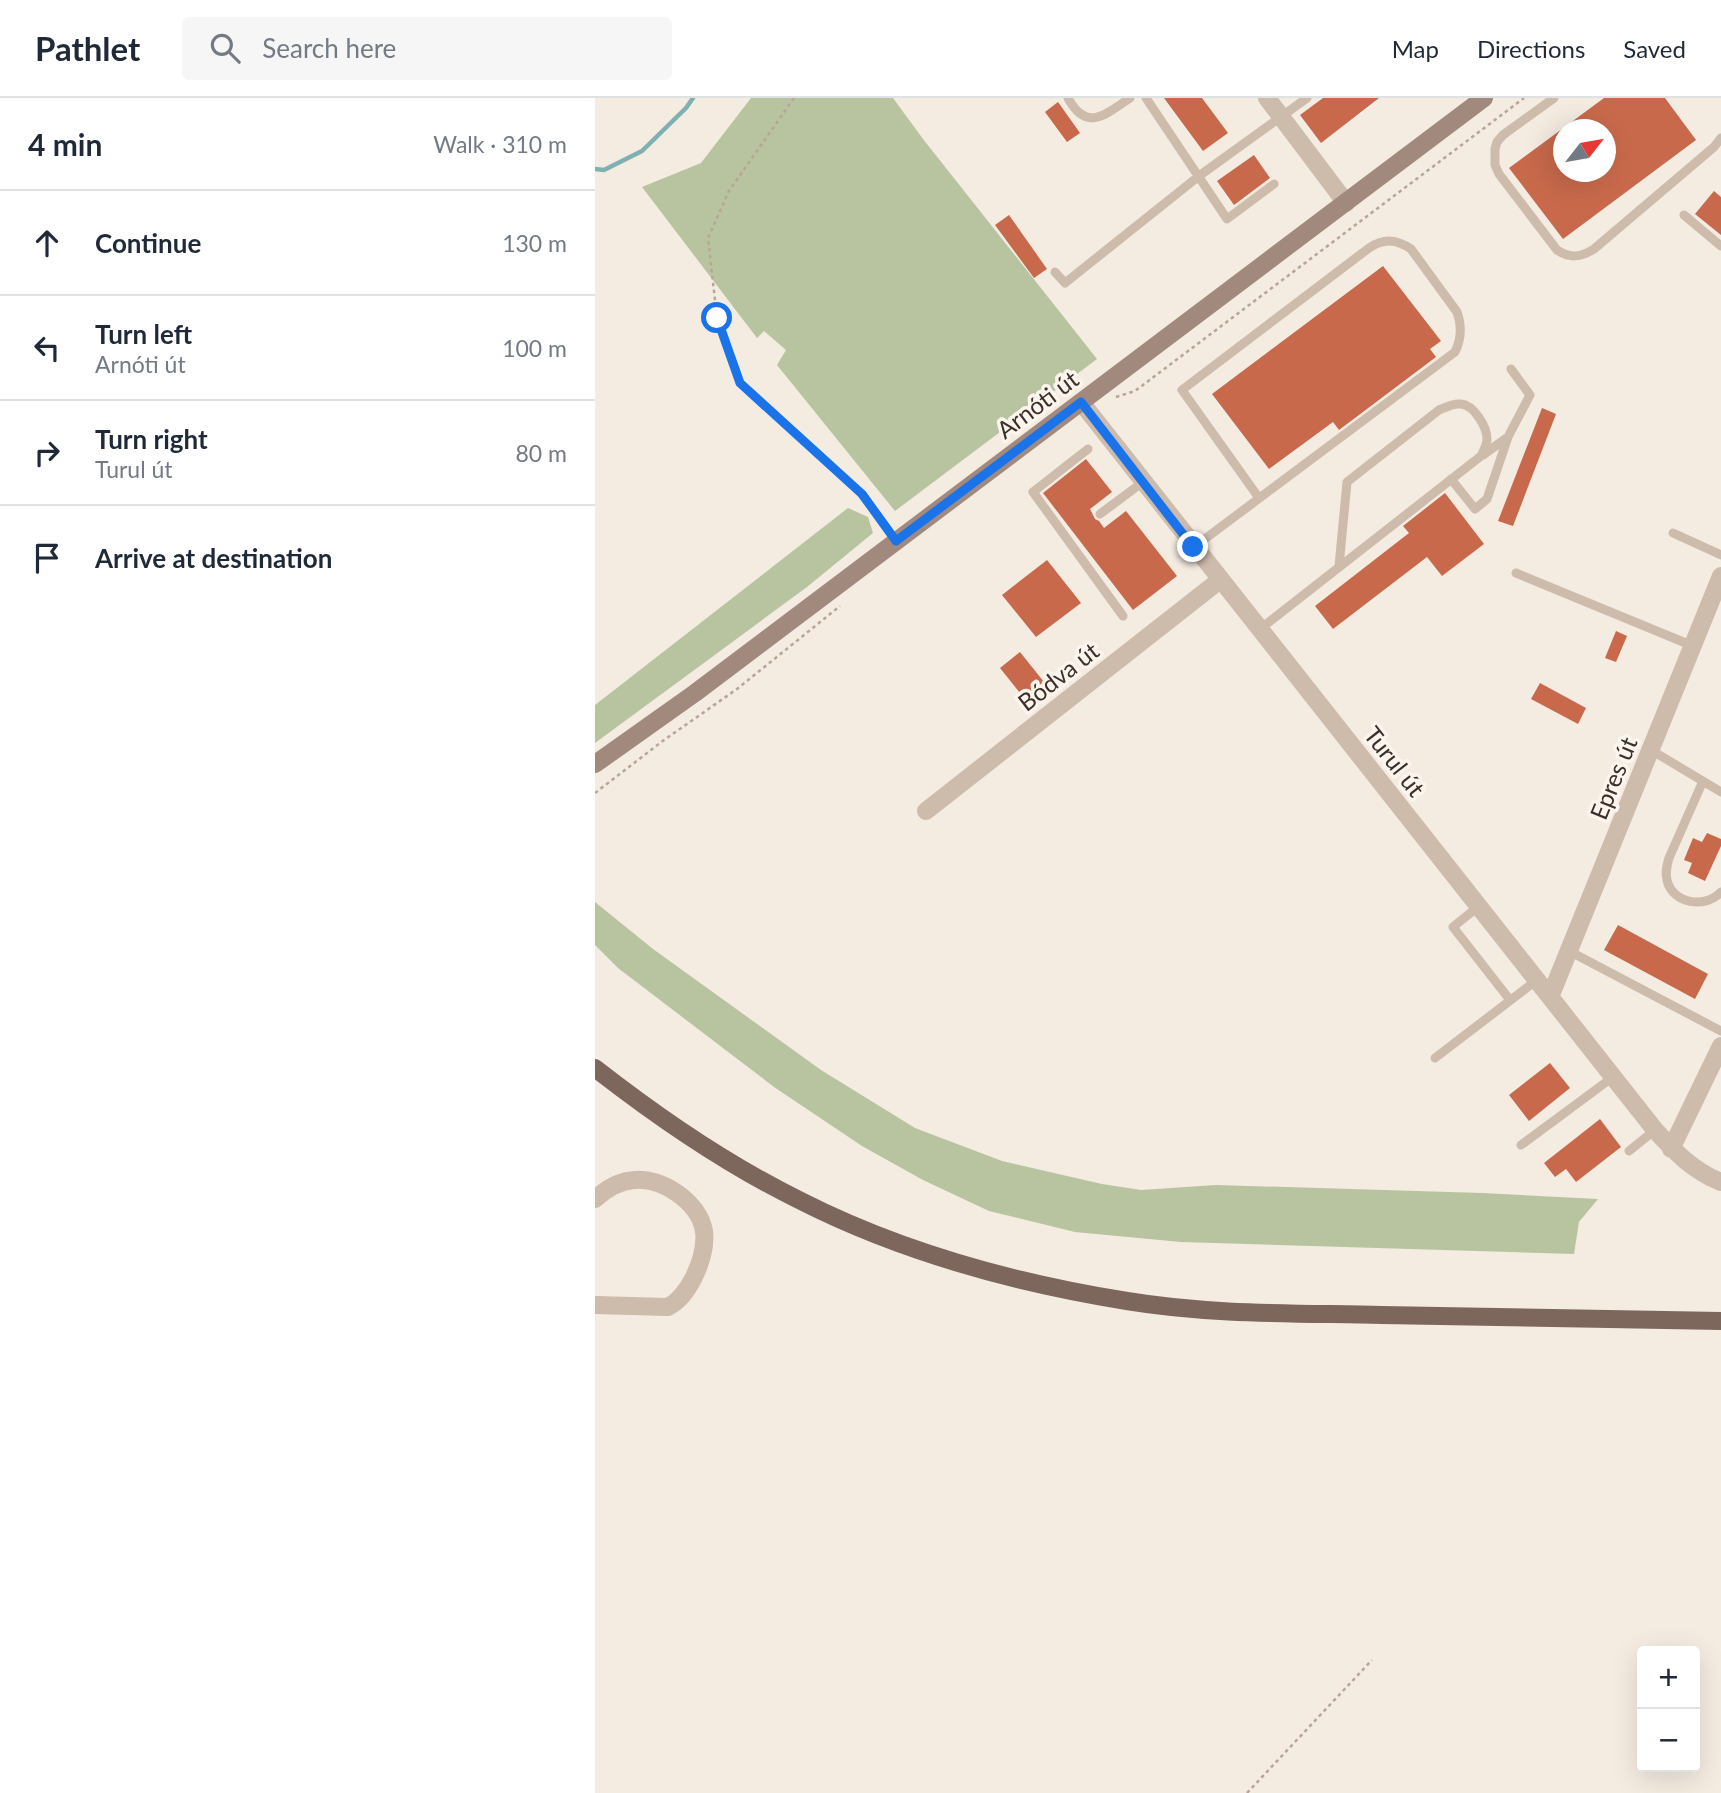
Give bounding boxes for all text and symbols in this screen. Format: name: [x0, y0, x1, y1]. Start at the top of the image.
search box: [182, 17, 672, 80]
text: Pathlet: [35, 28, 140, 68]
icon: search: [206, 29, 244, 67]
text: Search here: [262, 32, 396, 64]
text: Map: [1392, 34, 1439, 63]
text: Directions: [1477, 34, 1585, 63]
text: Saved: [1623, 34, 1686, 63]
north arrow: [1553, 119, 1616, 182]
text: 4 min: [28, 126, 102, 162]
text: Walk · 310 m: [433, 130, 567, 158]
icon: ahead: [28, 224, 66, 262]
text: Continue: [95, 227, 201, 259]
text: 130 m: [502, 229, 567, 257]
route start: [701, 302, 732, 333]
text: Turn left: [95, 318, 192, 350]
icon: left: [28, 329, 66, 367]
text: 100 m: [502, 334, 567, 362]
text: Arnóti út: [95, 350, 186, 378]
street label: Arnóti út: [990, 364, 1084, 444]
text: Turn right: [95, 423, 208, 455]
icon: right: [28, 434, 66, 472]
text: 80 m: [516, 439, 567, 467]
text: Turul út: [95, 455, 173, 483]
route end: [1177, 531, 1208, 562]
icon: arrive: [28, 539, 66, 577]
text: Arrive at destination: [95, 542, 332, 574]
street label: Bódva út: [1012, 635, 1104, 717]
street label: Turul út: [1359, 720, 1432, 802]
street label: Epres út: [1583, 732, 1643, 823]
map controls: [1637, 1646, 1700, 1772]
button: +: [1637, 1646, 1700, 1709]
button: −: [1637, 1709, 1700, 1772]

